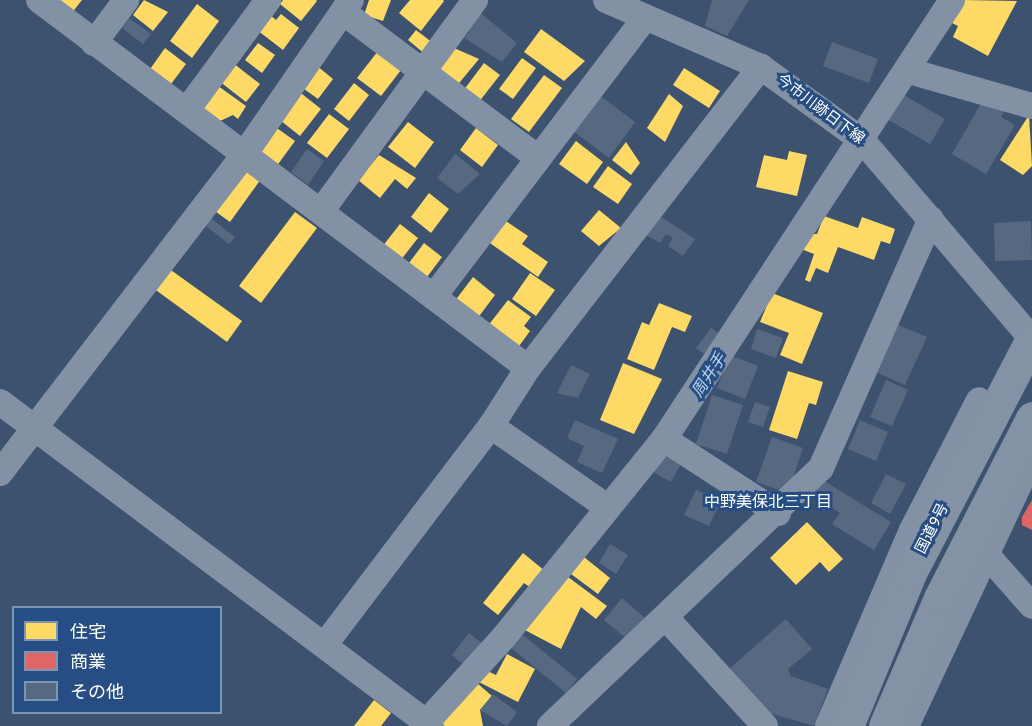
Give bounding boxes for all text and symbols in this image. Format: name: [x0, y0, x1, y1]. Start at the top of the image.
street label: 今市川跡日下線: [773, 71, 867, 149]
water label: 周井手: [689, 351, 731, 401]
district label: 中野美保北三丁目: [704, 493, 832, 513]
street label: 国道9号: [913, 501, 953, 557]
legend: [12, 606, 222, 714]
text: 住宅: [70, 622, 106, 645]
text: 商業: [70, 652, 106, 675]
text: その他: [70, 682, 124, 705]

